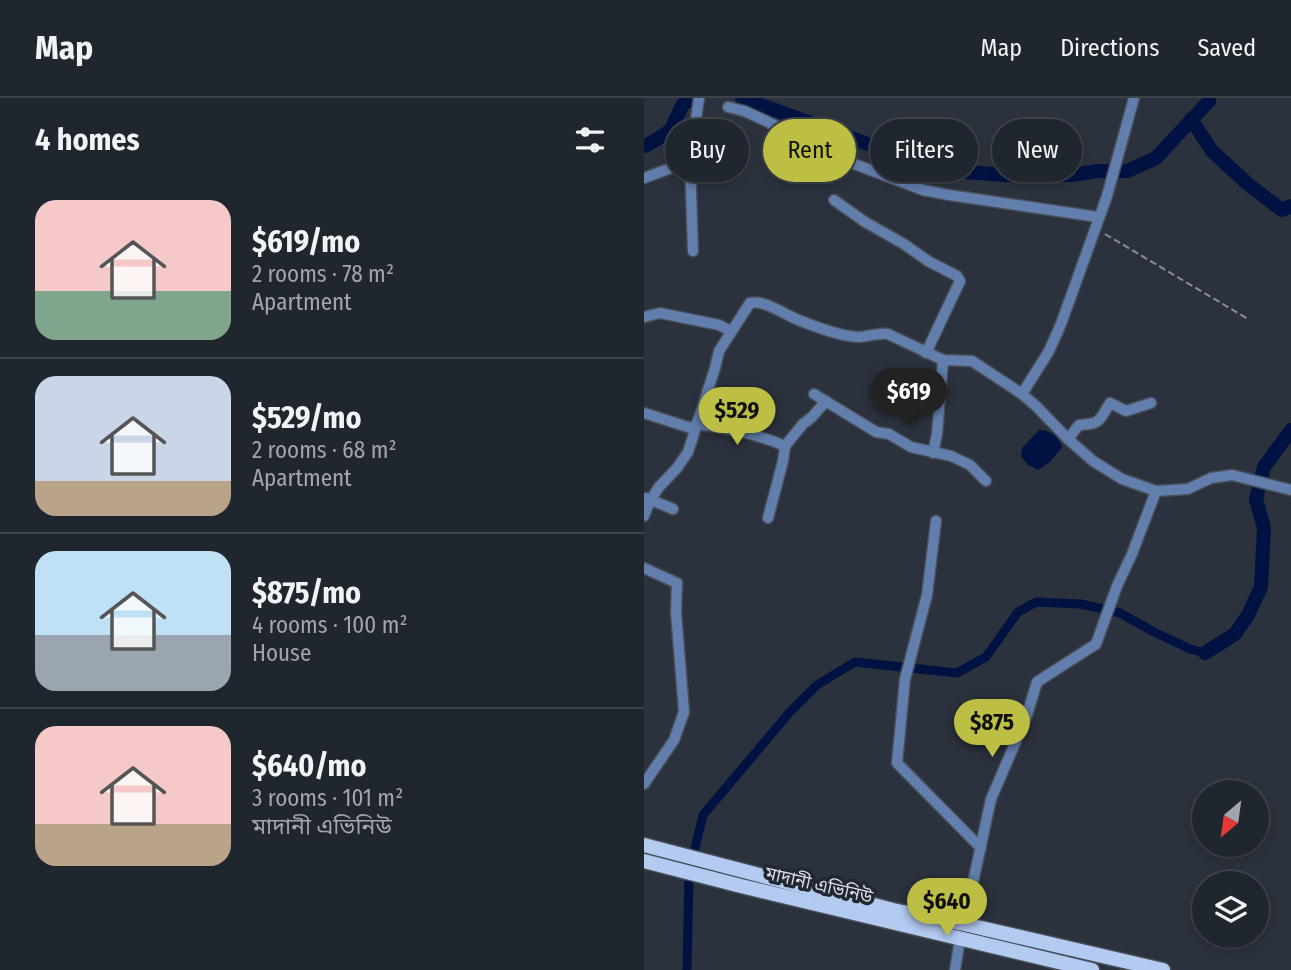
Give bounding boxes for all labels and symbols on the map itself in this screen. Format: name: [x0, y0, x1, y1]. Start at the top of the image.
pin: $619: [868, 368, 950, 428]
pin: $529: [696, 388, 778, 447]
pin: $875: [951, 700, 1033, 759]
north arrow: [1192, 780, 1269, 858]
street label: মাদানী এভিনিউ: [762, 862, 875, 908]
pin: $640: [906, 878, 988, 938]

